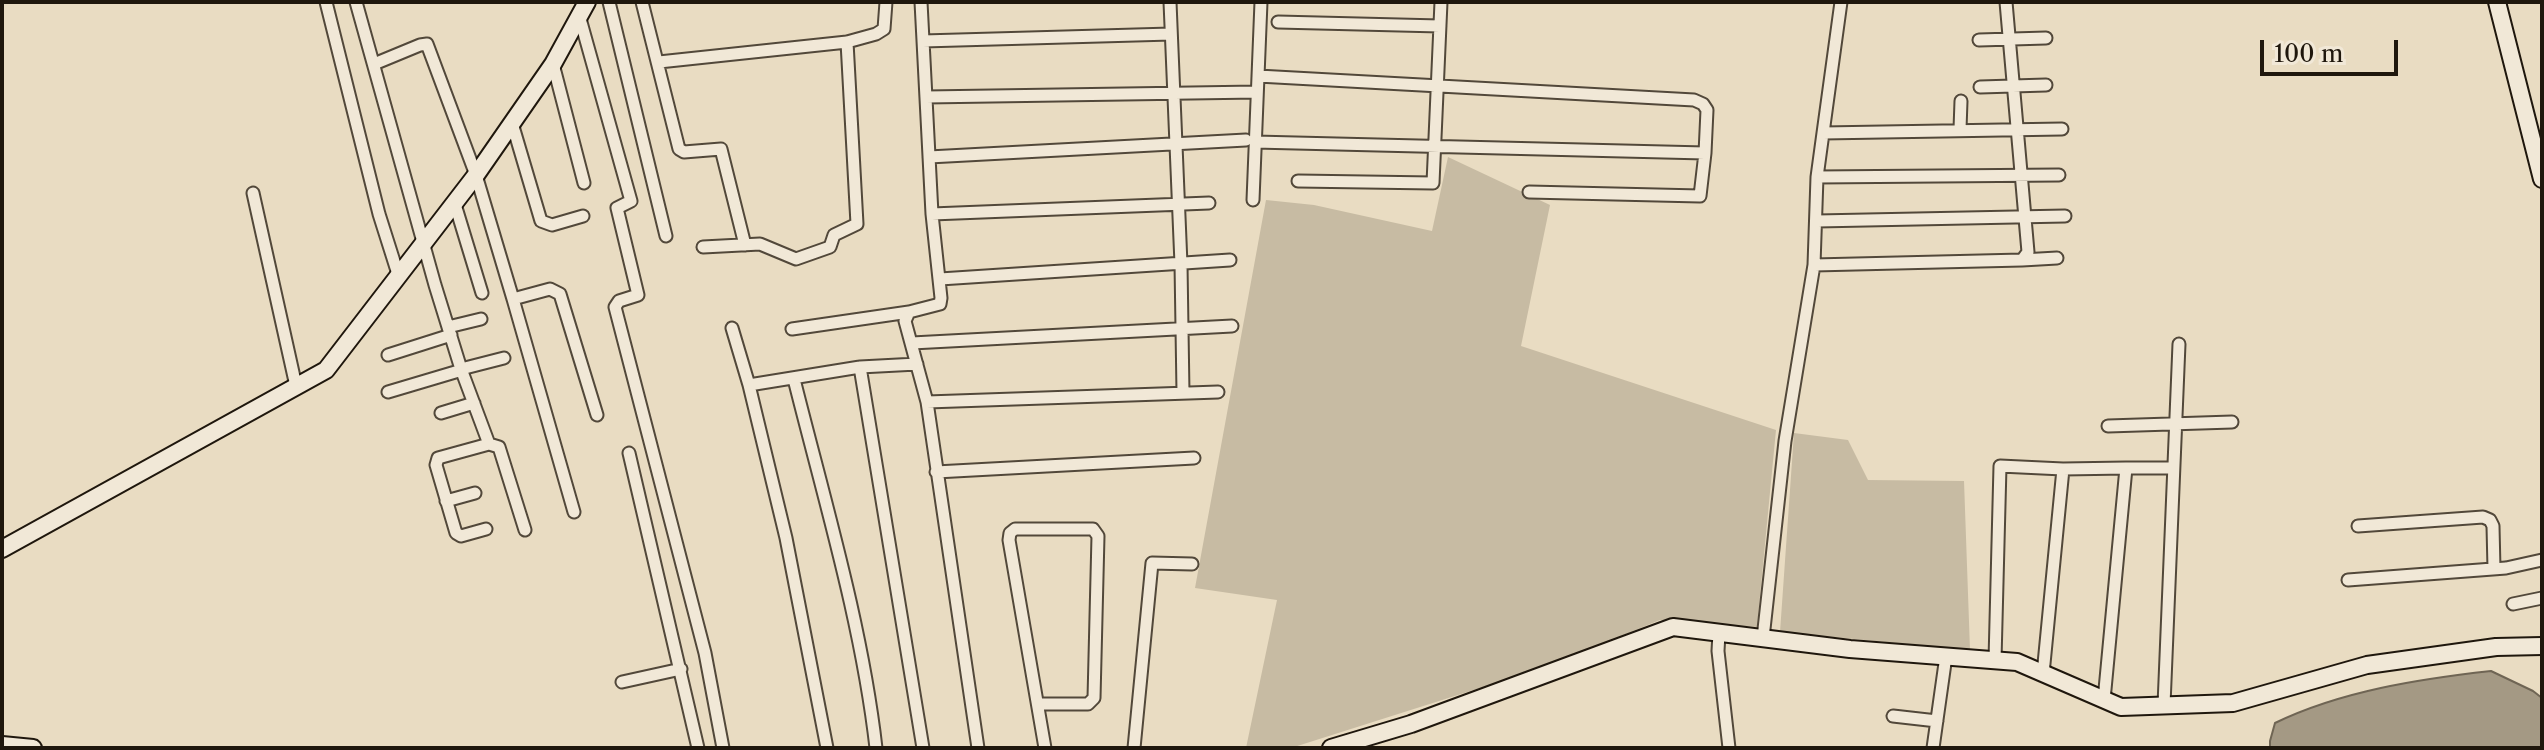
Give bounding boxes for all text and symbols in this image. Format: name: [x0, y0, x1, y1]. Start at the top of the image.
scale bar: [2264, 24, 2402, 74]
text: 100 m: [2274, 39, 2343, 68]

